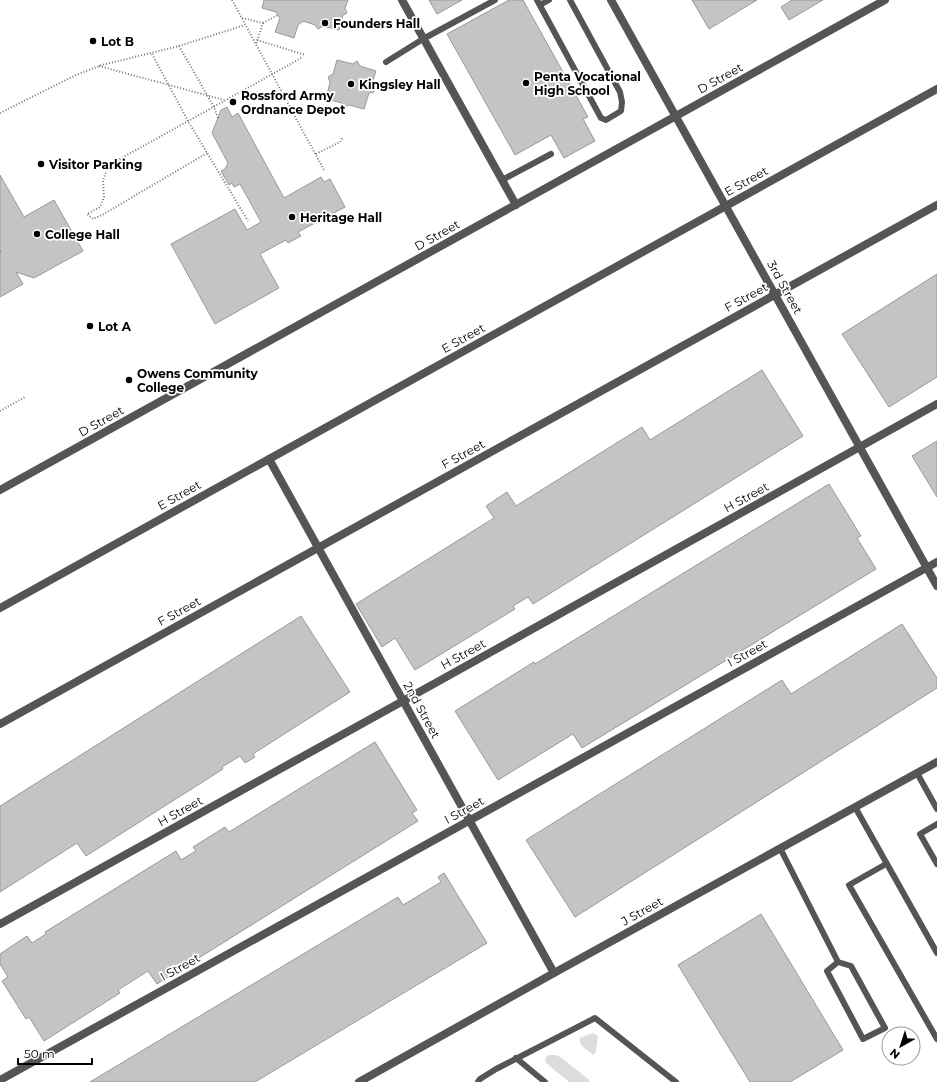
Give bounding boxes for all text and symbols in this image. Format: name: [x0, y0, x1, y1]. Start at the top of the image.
place label: Founders Hall: [333, 16, 420, 31]
marker: Founders Hall: [320, 18, 330, 28]
place label: Lot B: [101, 34, 134, 49]
marker: Lot B: [88, 36, 98, 46]
street label: D Street: [695, 59, 745, 97]
place label: Penta Vocational High School: [534, 69, 641, 98]
place label: Kingsley Hall: [359, 77, 441, 92]
marker: Penta Vocational High School: [521, 78, 531, 88]
marker: Kingsley Hall: [346, 79, 356, 89]
place label: Rossford Army Ordnance Depot: [241, 88, 346, 117]
marker: Rossford Army Ordnance Depot: [228, 97, 238, 107]
place label: Visitor Parking: [48, 157, 142, 172]
marker: Visitor Parking: [36, 159, 46, 169]
street label: E Street: [722, 163, 770, 199]
place label: Heritage Hall: [300, 210, 382, 225]
marker: Heritage Hall: [287, 212, 297, 222]
street label: D Street: [412, 216, 462, 254]
place label: College Hall: [45, 227, 120, 242]
marker: College Hall: [32, 229, 42, 239]
street label: 3rd Street: [764, 258, 806, 317]
street label: F Street: [722, 279, 770, 315]
place label: Lot A: [98, 319, 132, 334]
street label: E Street: [439, 320, 487, 356]
marker: Lot A: [85, 321, 95, 331]
place label: Owens Community College: [137, 366, 258, 395]
marker: Owens Community College: [124, 375, 134, 385]
street label: D Street: [76, 402, 126, 440]
street label: F Street: [439, 436, 487, 472]
street label: E Street: [155, 477, 203, 513]
street label: H Street: [721, 478, 771, 515]
street label: F Street: [155, 593, 203, 629]
street label: H Street: [438, 635, 488, 672]
street label: I Street: [725, 636, 770, 670]
street label: 2nd Street: [400, 679, 444, 741]
street label: H Street: [155, 792, 205, 829]
street label: I Street: [442, 793, 487, 827]
street label: J Street: [618, 893, 666, 929]
street label: I Street: [158, 950, 203, 984]
north arrow: [881, 1026, 921, 1066]
scale bar: [18, 1040, 92, 1066]
text: 50 m: [24, 1046, 55, 1061]
text: N: [887, 1046, 903, 1062]

